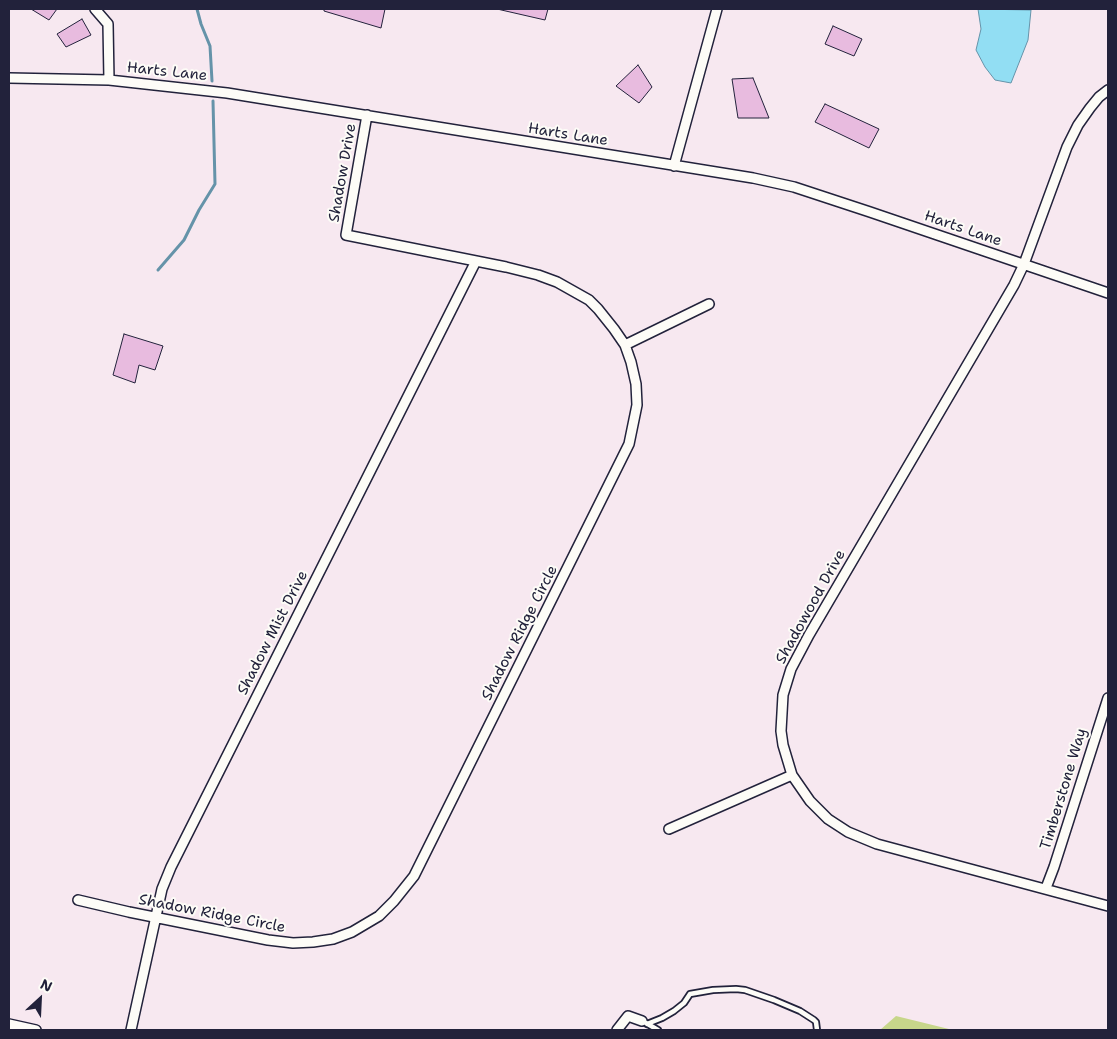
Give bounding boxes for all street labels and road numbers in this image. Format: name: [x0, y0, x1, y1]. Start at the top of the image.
street label: Harts Lane: [126, 59, 208, 85]
street label: Harts Lane: [527, 120, 609, 150]
street label: Shadow Drive: [325, 122, 361, 224]
street label: Harts Lane: [922, 207, 1004, 251]
street label: Shadowood Drive: [772, 547, 850, 667]
street label: Shadow Ridge Circle: [478, 563, 562, 703]
street label: Shadow Mist Drive: [234, 568, 312, 698]
street label: Timberstone Way: [1037, 726, 1091, 852]
street label: Shadow Ridge Circle: [137, 891, 287, 937]

